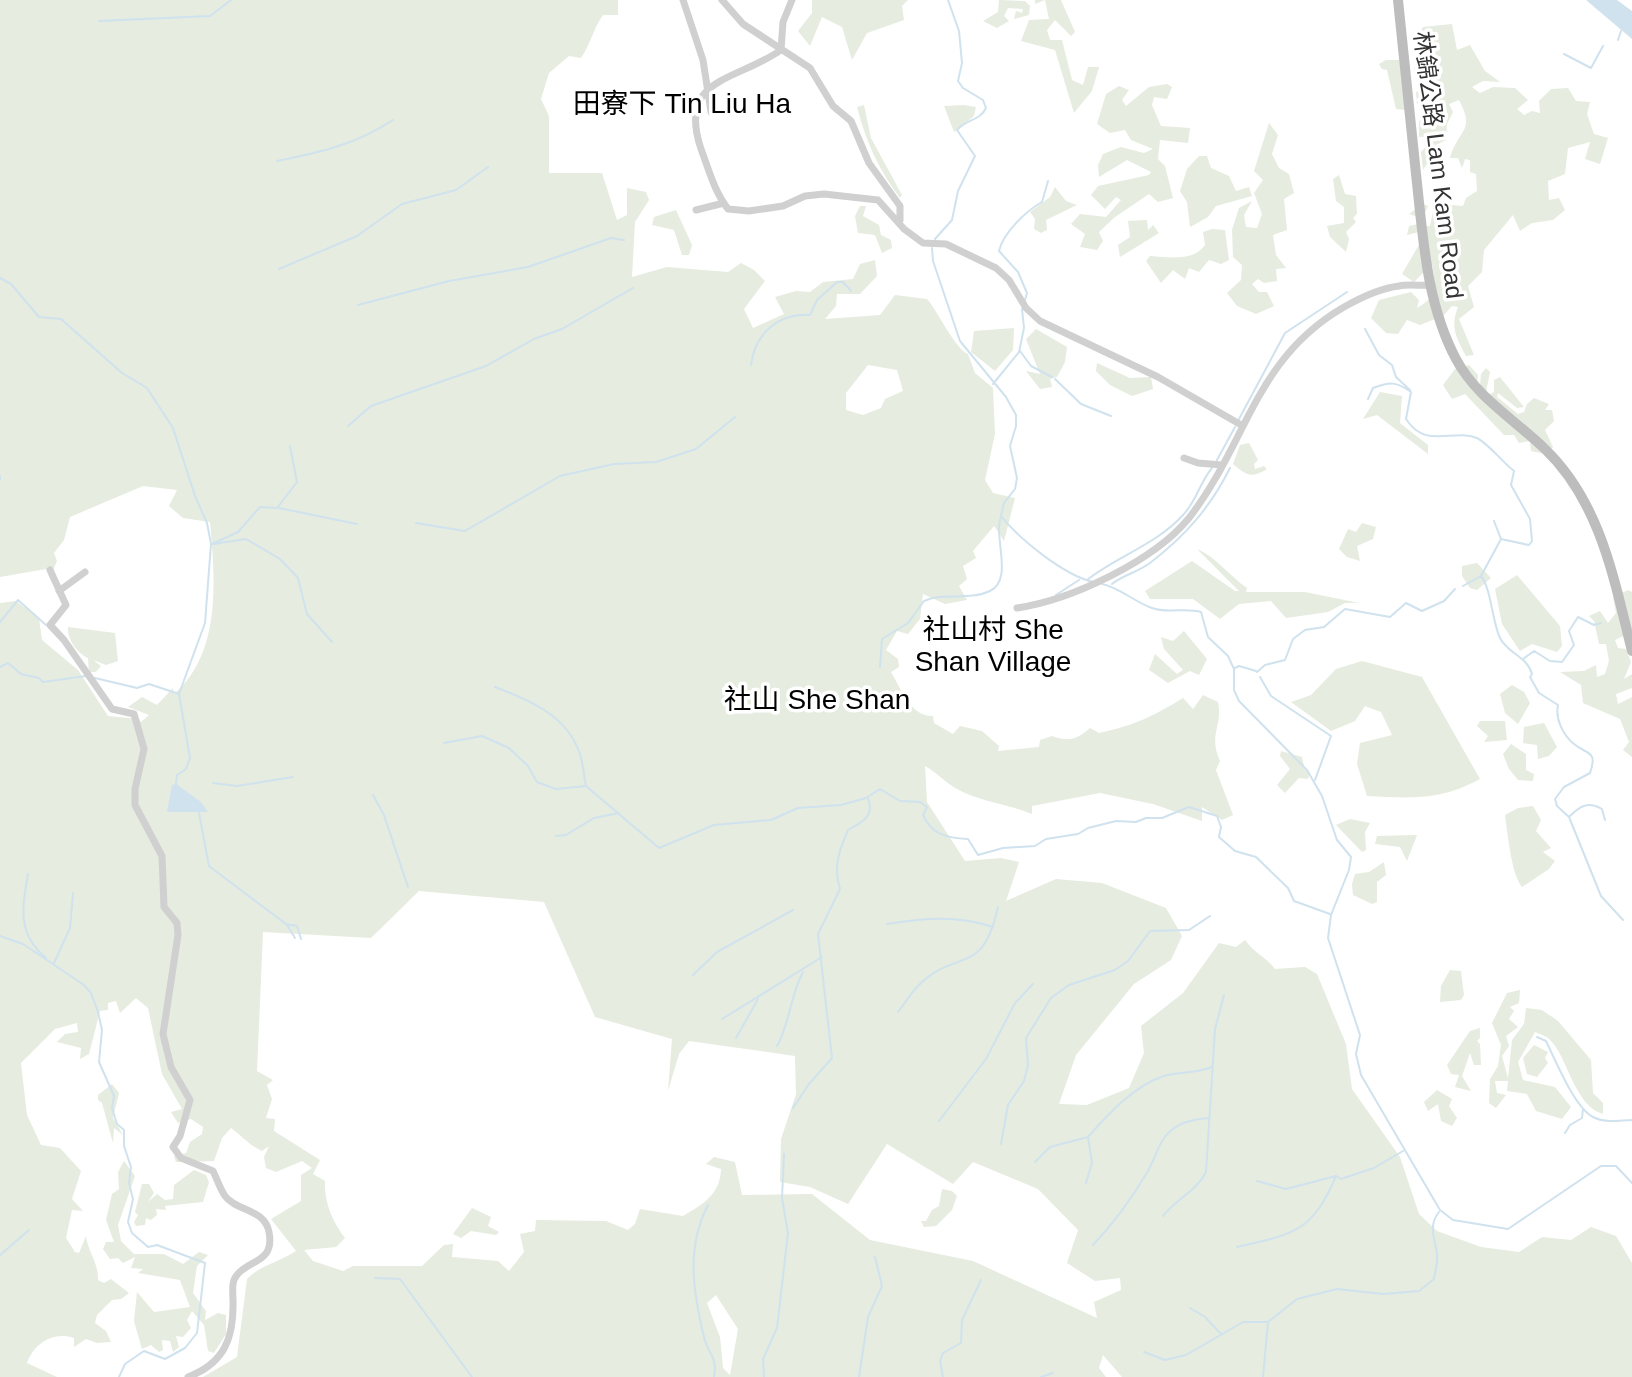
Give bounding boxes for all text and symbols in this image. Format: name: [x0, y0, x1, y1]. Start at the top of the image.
street label: 林錦公路 Lam Kam Road: [1409, 30, 1469, 300]
district label: 田寮下 Tin Liu Ha: [573, 88, 792, 119]
district label: 社山村 She Shan Village: [915, 614, 1071, 677]
district label: 社山 She Shan: [724, 684, 910, 715]

